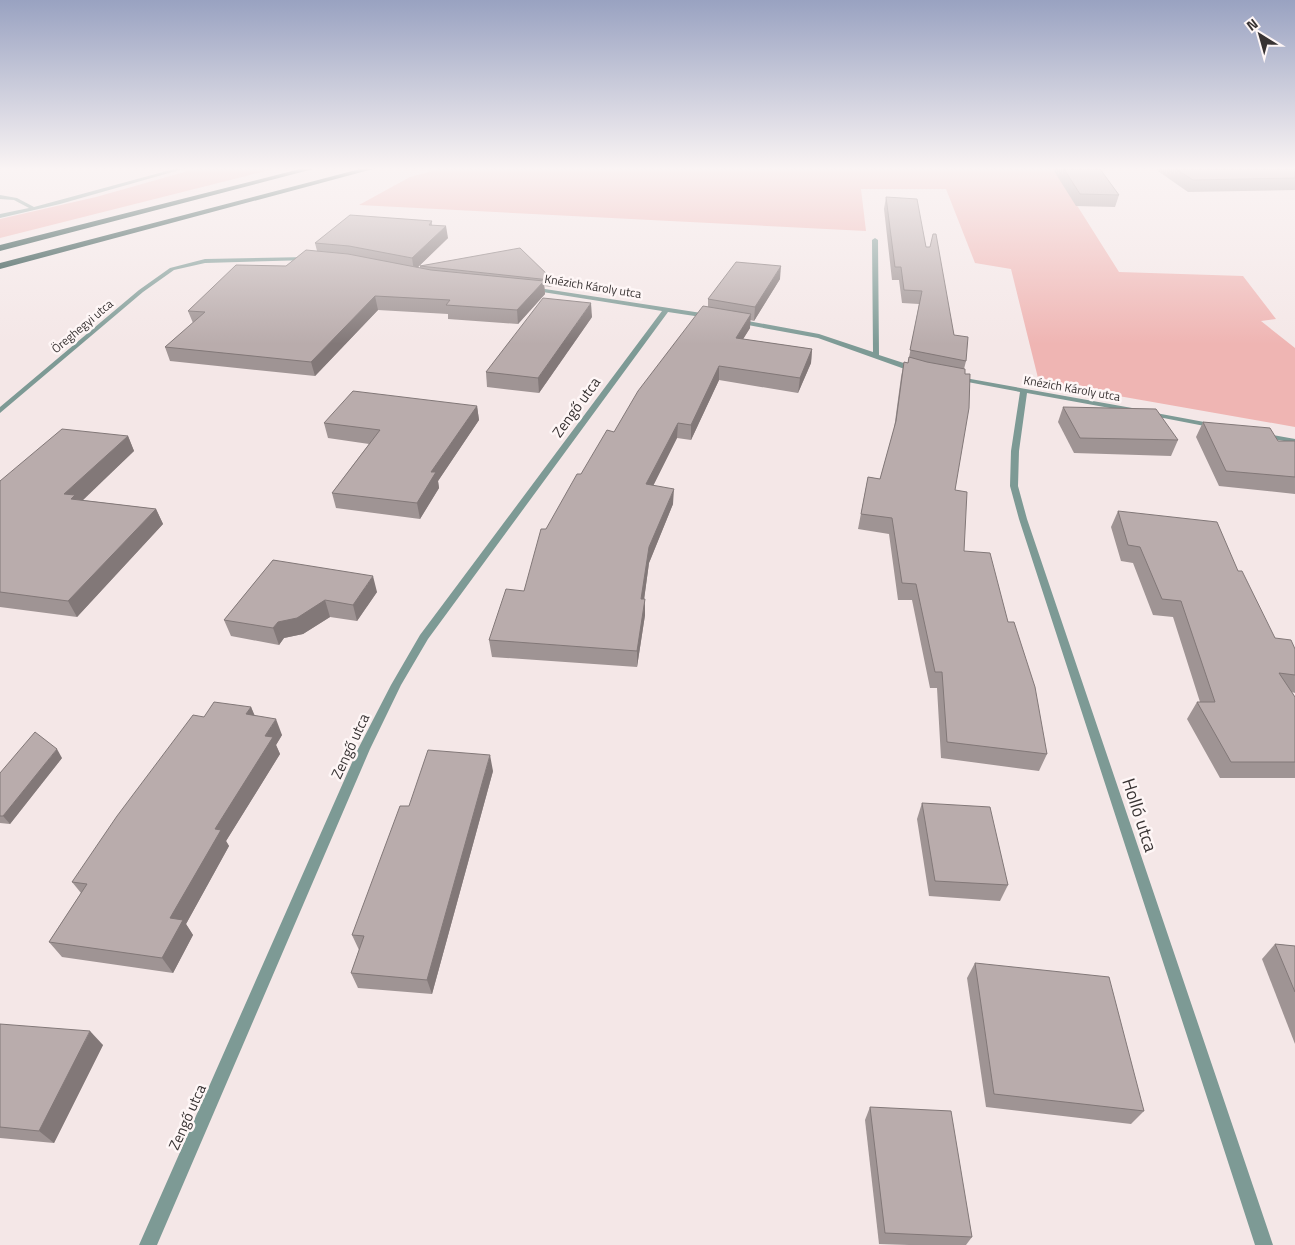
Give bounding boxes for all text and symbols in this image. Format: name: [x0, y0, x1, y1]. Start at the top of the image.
north arrow: [1235, 10, 1285, 60]
text: N: [1242, 13, 1262, 36]
street label: Knézich Károly utca: [543, 269, 643, 303]
street label: Öreghegyi utca: [47, 294, 117, 358]
street label: Knézich Károly utca: [1022, 370, 1122, 406]
street label: Zengő utca: [546, 372, 606, 442]
street label: Zengő utca: [325, 709, 375, 782]
street label: Holló utca: [1115, 775, 1165, 855]
street label: Zengő utca: [162, 1080, 212, 1154]

